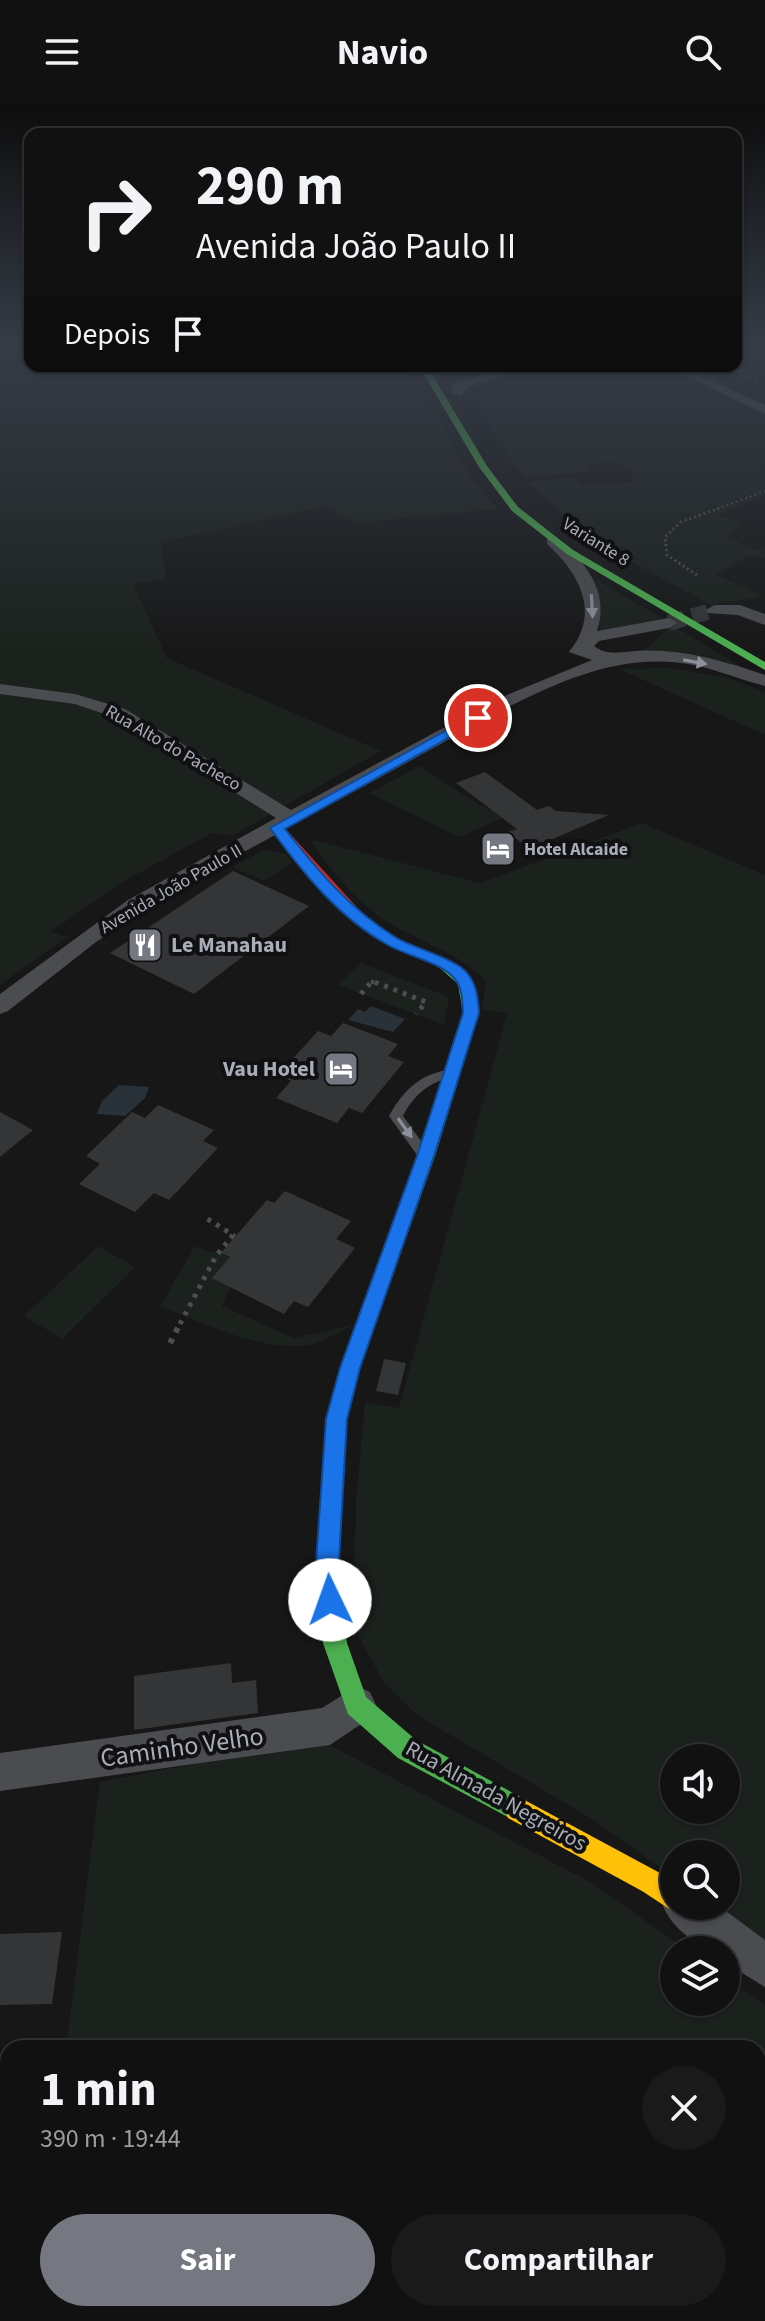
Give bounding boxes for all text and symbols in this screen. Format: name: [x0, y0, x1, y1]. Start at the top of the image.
text: Navio: [337, 27, 428, 78]
icon: menu: [40, 30, 84, 74]
icon: search: [681, 30, 725, 74]
text: 290 m: [196, 147, 344, 226]
icon: right: [64, 160, 168, 264]
text: Avenida João Paulo II: [196, 221, 516, 272]
icon: arrive: [166, 312, 210, 356]
text: Depois: [64, 313, 150, 356]
street label: Variante 8: [558, 512, 634, 572]
one-way arrow: [585, 594, 598, 619]
one-way arrow: [682, 656, 707, 669]
pin: [444, 684, 512, 752]
icon: arrive: [456, 696, 500, 740]
street label: Rua Alto do Pacheco: [101, 699, 245, 797]
hotel icon: Hotel Alcaide: [479, 830, 517, 868]
place label: Hotel Alcaide: [524, 837, 628, 862]
street label: Avenida João Paulo II: [95, 838, 247, 940]
restaurant icon: Le Manahau: [126, 926, 164, 964]
place label: Le Manahau: [171, 929, 287, 961]
hotel icon: Vau Hotel: [322, 1050, 360, 1088]
place label: Vau Hotel: [222, 1053, 316, 1085]
one-way arrow: [397, 1118, 412, 1139]
position arrow: [288, 1558, 372, 1642]
street label: Caminho Velho: [98, 1717, 266, 1777]
street label: Rua Almada Negreiros: [400, 1733, 592, 1859]
map controls: [660, 1744, 740, 2016]
button: sound: [660, 1744, 740, 1824]
button: search: [660, 1840, 740, 1920]
button: layers: [660, 1936, 740, 2016]
text: 1 min: [40, 2056, 157, 2124]
button: close: [642, 2066, 726, 2150]
text: 390 m · 19:44: [40, 2120, 181, 2157]
button: Sair: [40, 2214, 375, 2306]
button: Compartilhar: [391, 2214, 726, 2306]

